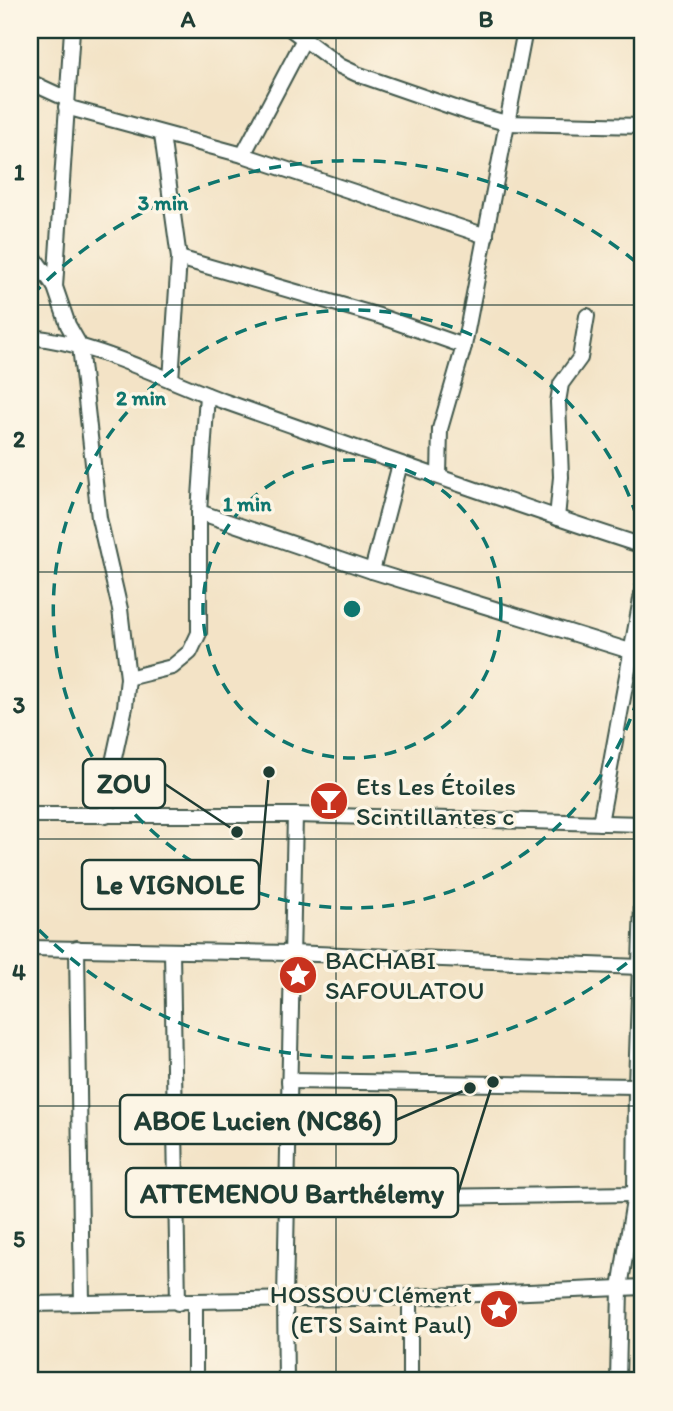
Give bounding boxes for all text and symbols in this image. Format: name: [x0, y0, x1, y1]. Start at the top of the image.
text: A: [180, 5, 196, 33]
text: B: [479, 5, 494, 33]
text: 1: [14, 158, 25, 186]
text: 3 min: [138, 190, 189, 215]
text: 2 min: [116, 385, 167, 410]
text: 2: [13, 425, 26, 453]
text: 1 min: [223, 491, 272, 516]
centre of rings: [340, 597, 364, 621]
text: 3: [13, 691, 26, 719]
callout: ZOU: [83, 759, 165, 808]
text: ZOU: [97, 766, 151, 800]
place label: Ets Les Étoiles Scintillantes c: [356, 770, 516, 832]
bar icon: Ets Les Étoiles Scintillantes c: [308, 780, 350, 822]
callout: Le VIGNOLE: [82, 860, 259, 909]
text: Le VIGNOLE: [96, 867, 245, 901]
place label: BACHABI SAFOULATOU: [325, 944, 485, 1006]
place icon: BACHABI SAFOULATOU: [277, 954, 319, 996]
text: 4: [12, 958, 26, 986]
callout: ABOE Lucien (NC86): [120, 1095, 396, 1144]
text: ABOE Lucien (NC86): [133, 1103, 382, 1137]
callout: ATTEMENOU Barthélemy: [126, 1168, 458, 1217]
text: ATTEMENOU Barthélemy: [139, 1176, 445, 1210]
text: 5: [13, 1225, 25, 1253]
place label: HOSSOU Clément (ETS Saint Paul): [270, 1278, 472, 1340]
place icon: HOSSOU Clément (ETS Saint Paul): [478, 1288, 520, 1330]

